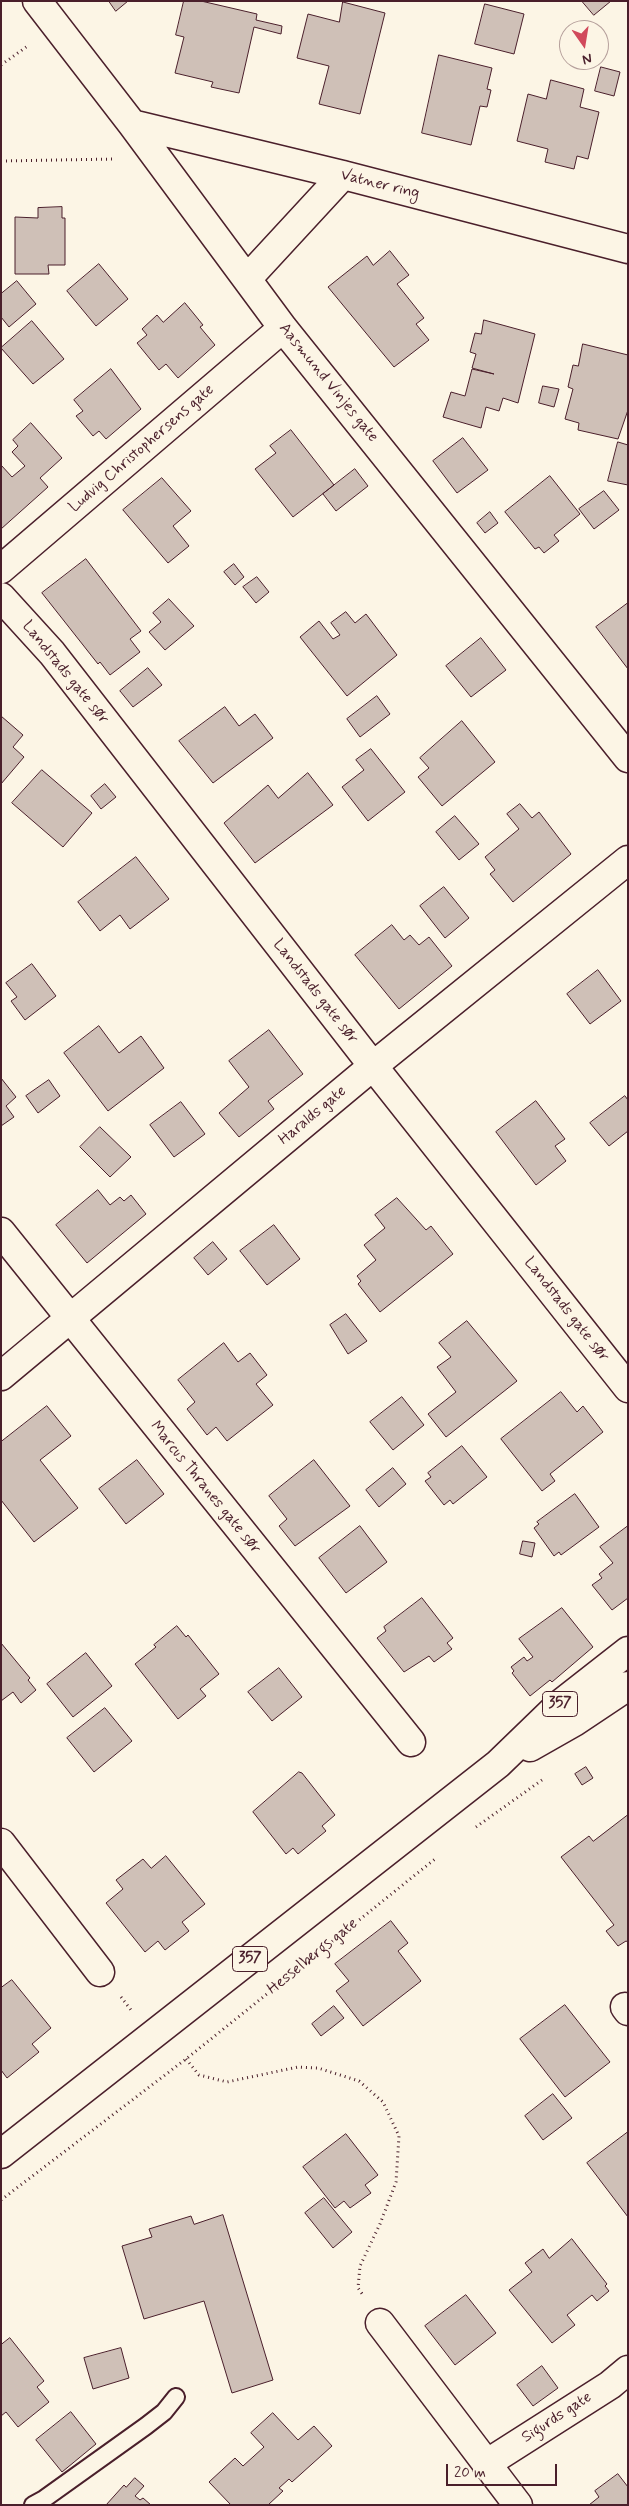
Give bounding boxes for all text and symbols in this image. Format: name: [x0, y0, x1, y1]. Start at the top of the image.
north arrow: [559, 20, 609, 70]
text: N: [581, 49, 594, 68]
street label: Vatner ring: [339, 166, 421, 204]
street label: Aasmund Vinjes gate: [274, 320, 382, 446]
street label: Ludvig Christophersens gate: [66, 381, 218, 517]
street label: Landstads gate sør: [17, 617, 113, 729]
street label: Landstads gate sør: [268, 936, 362, 1048]
street label: Haralds gate: [275, 1082, 351, 1150]
street label: Landstads gate sør: [519, 1254, 613, 1366]
street label: Marcus Thranes gate sør: [145, 1418, 265, 1558]
road number: 357: [542, 1692, 578, 1716]
street label: Hesselbergs gate: [264, 1915, 362, 1999]
road number: 357: [232, 1946, 268, 1972]
street label: Sigurds gate: [518, 2388, 596, 2448]
scale bar: [449, 2454, 560, 2486]
text: 20 m: [454, 2463, 486, 2483]

